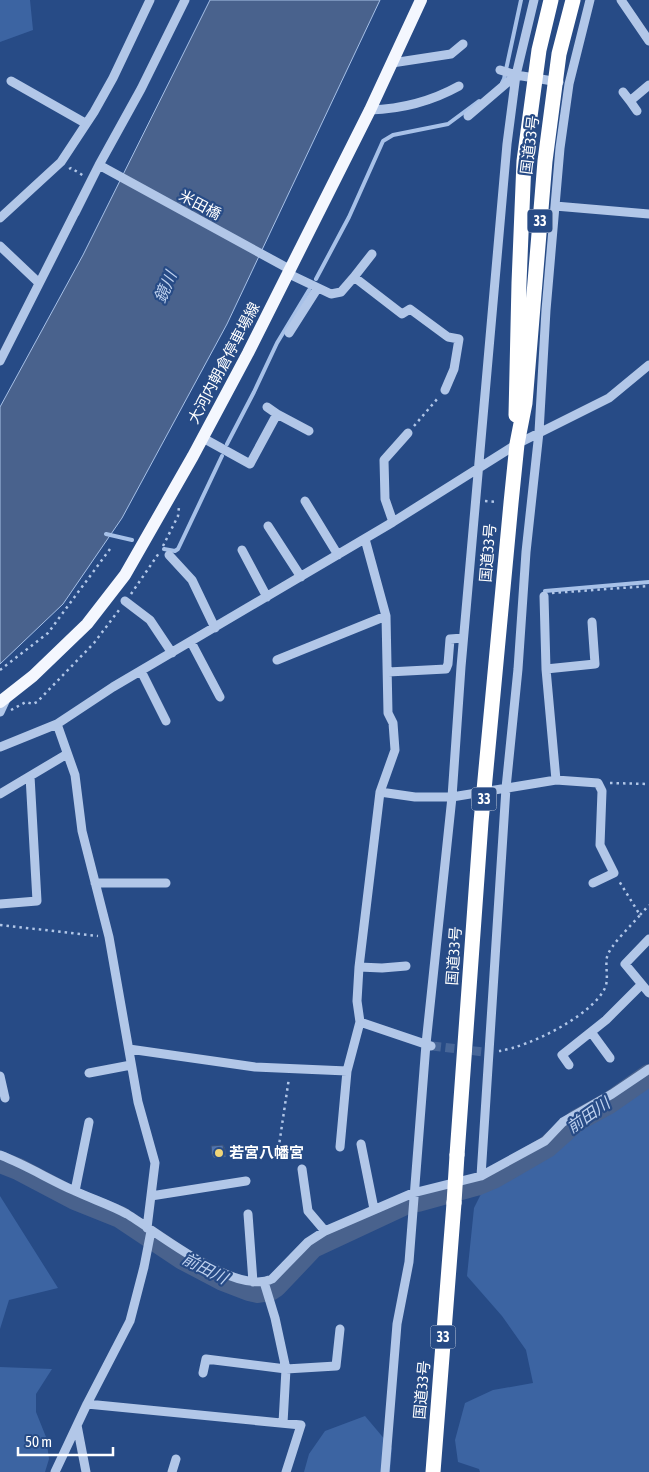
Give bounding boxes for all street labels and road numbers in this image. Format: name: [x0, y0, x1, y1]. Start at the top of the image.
street label: 国道33号: [517, 115, 542, 175]
street label: 米田橋: [176, 186, 224, 223]
road number: 33: [528, 210, 552, 232]
street label: 大河内朝倉停車場線: [184, 299, 263, 426]
street label: 国道33号: [476, 523, 499, 583]
road number: 33: [472, 788, 496, 811]
street label: 国道33号: [443, 926, 464, 986]
road number: 33: [430, 1325, 456, 1348]
street label: 国道33号: [410, 1360, 433, 1420]

